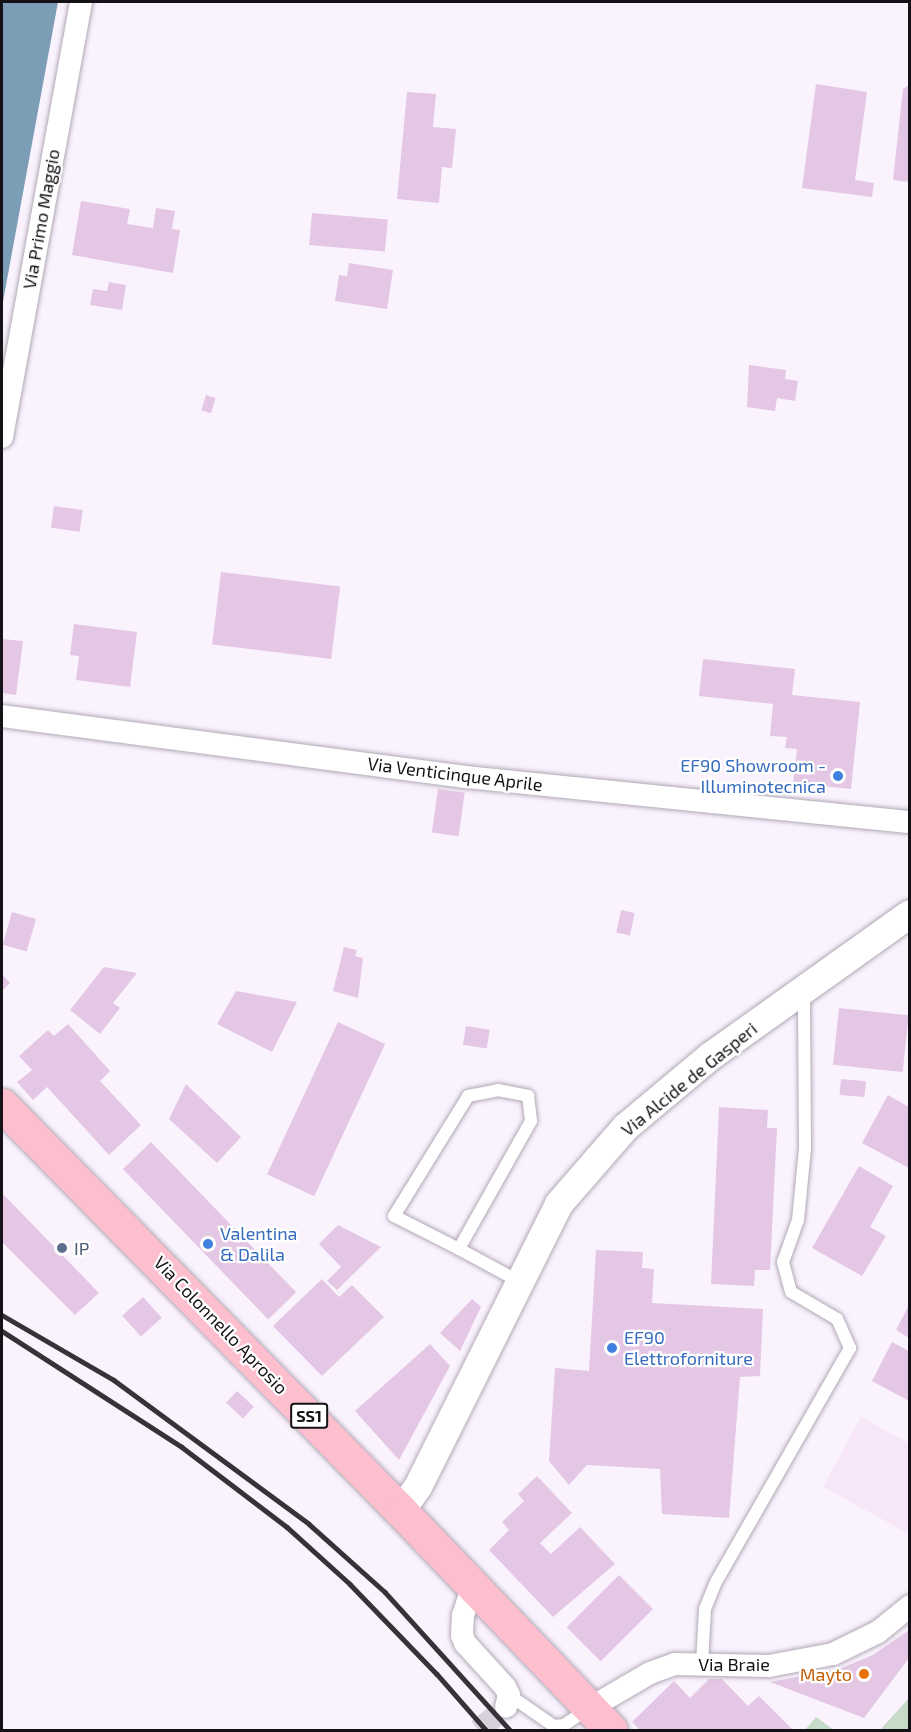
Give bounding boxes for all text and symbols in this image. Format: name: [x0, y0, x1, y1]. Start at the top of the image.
street label: Via Primo Maggio: [18, 147, 64, 291]
street label: Via Venticinque Aprile: [366, 752, 544, 796]
place label: EF90 Showroom - Illuminotecnica: [680, 755, 826, 798]
marker: EF90 Showroom - Illuminotecnica: [831, 769, 845, 783]
street label: Via Alcide de Gasperi: [616, 1017, 762, 1141]
place label: Valentina & Dalila: [220, 1223, 297, 1266]
place label: IP: [74, 1237, 89, 1259]
marker: Valentina & Dalila: [201, 1237, 215, 1251]
marker: IP: [55, 1241, 69, 1255]
street label: Via Colonnello Aprosio: [149, 1251, 293, 1399]
place label: EF90 Elettroforniture: [624, 1327, 753, 1370]
marker: EF90 Elettroforniture: [605, 1341, 619, 1355]
road number: SS1: [290, 1403, 328, 1429]
street label: Via Braie: [698, 1653, 770, 1675]
place label: Mayto: [800, 1663, 852, 1685]
marker: Mayto: [857, 1667, 871, 1681]

